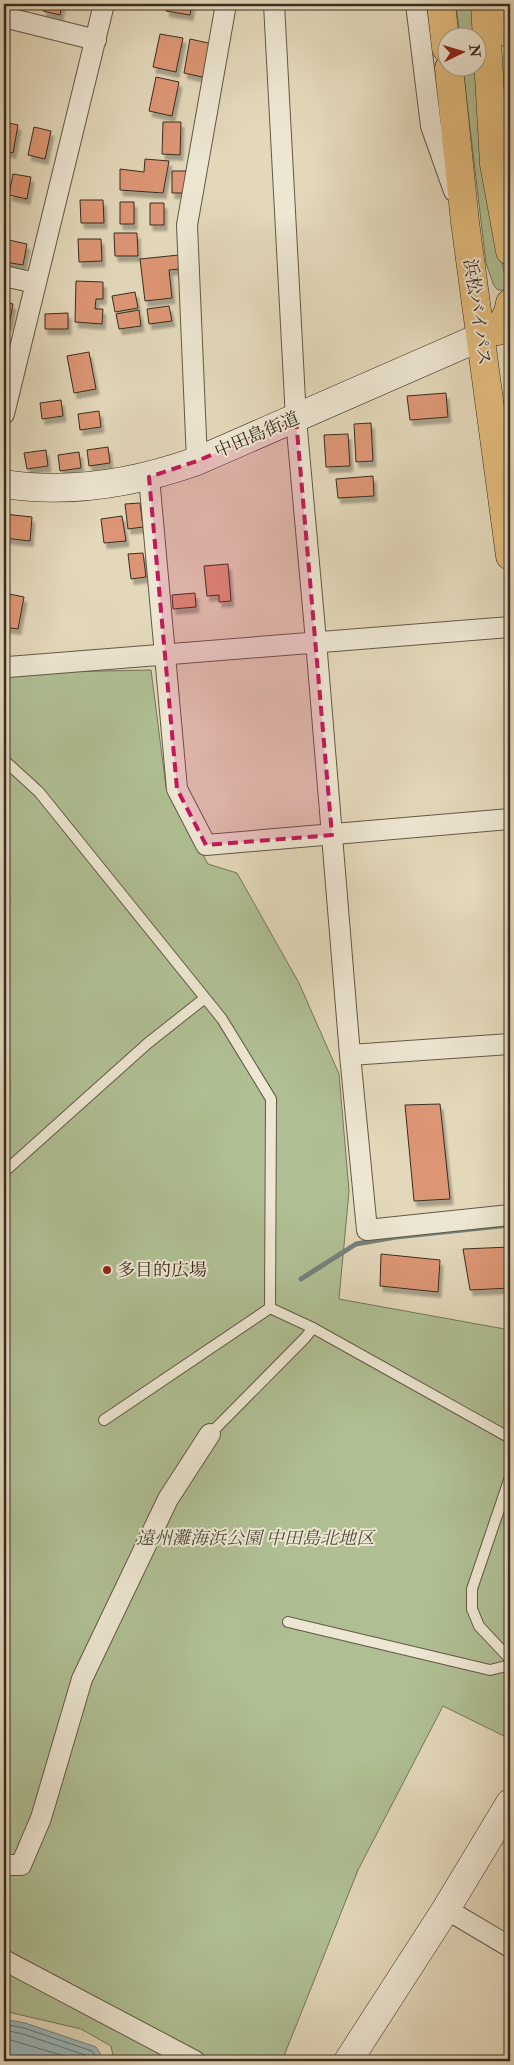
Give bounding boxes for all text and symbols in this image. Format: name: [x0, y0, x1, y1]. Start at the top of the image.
north arrow: [436, 28, 486, 78]
text: N: [465, 43, 484, 58]
street label: 浜松バイパス: [458, 257, 496, 367]
street label: 中田島街道: [211, 407, 303, 463]
place label: 多目的広場: [117, 1259, 207, 1282]
marker: 多目的広場: [101, 1264, 113, 1276]
park label: 遠州灘海浜公園 中田島北地区: [136, 1527, 376, 1550]

